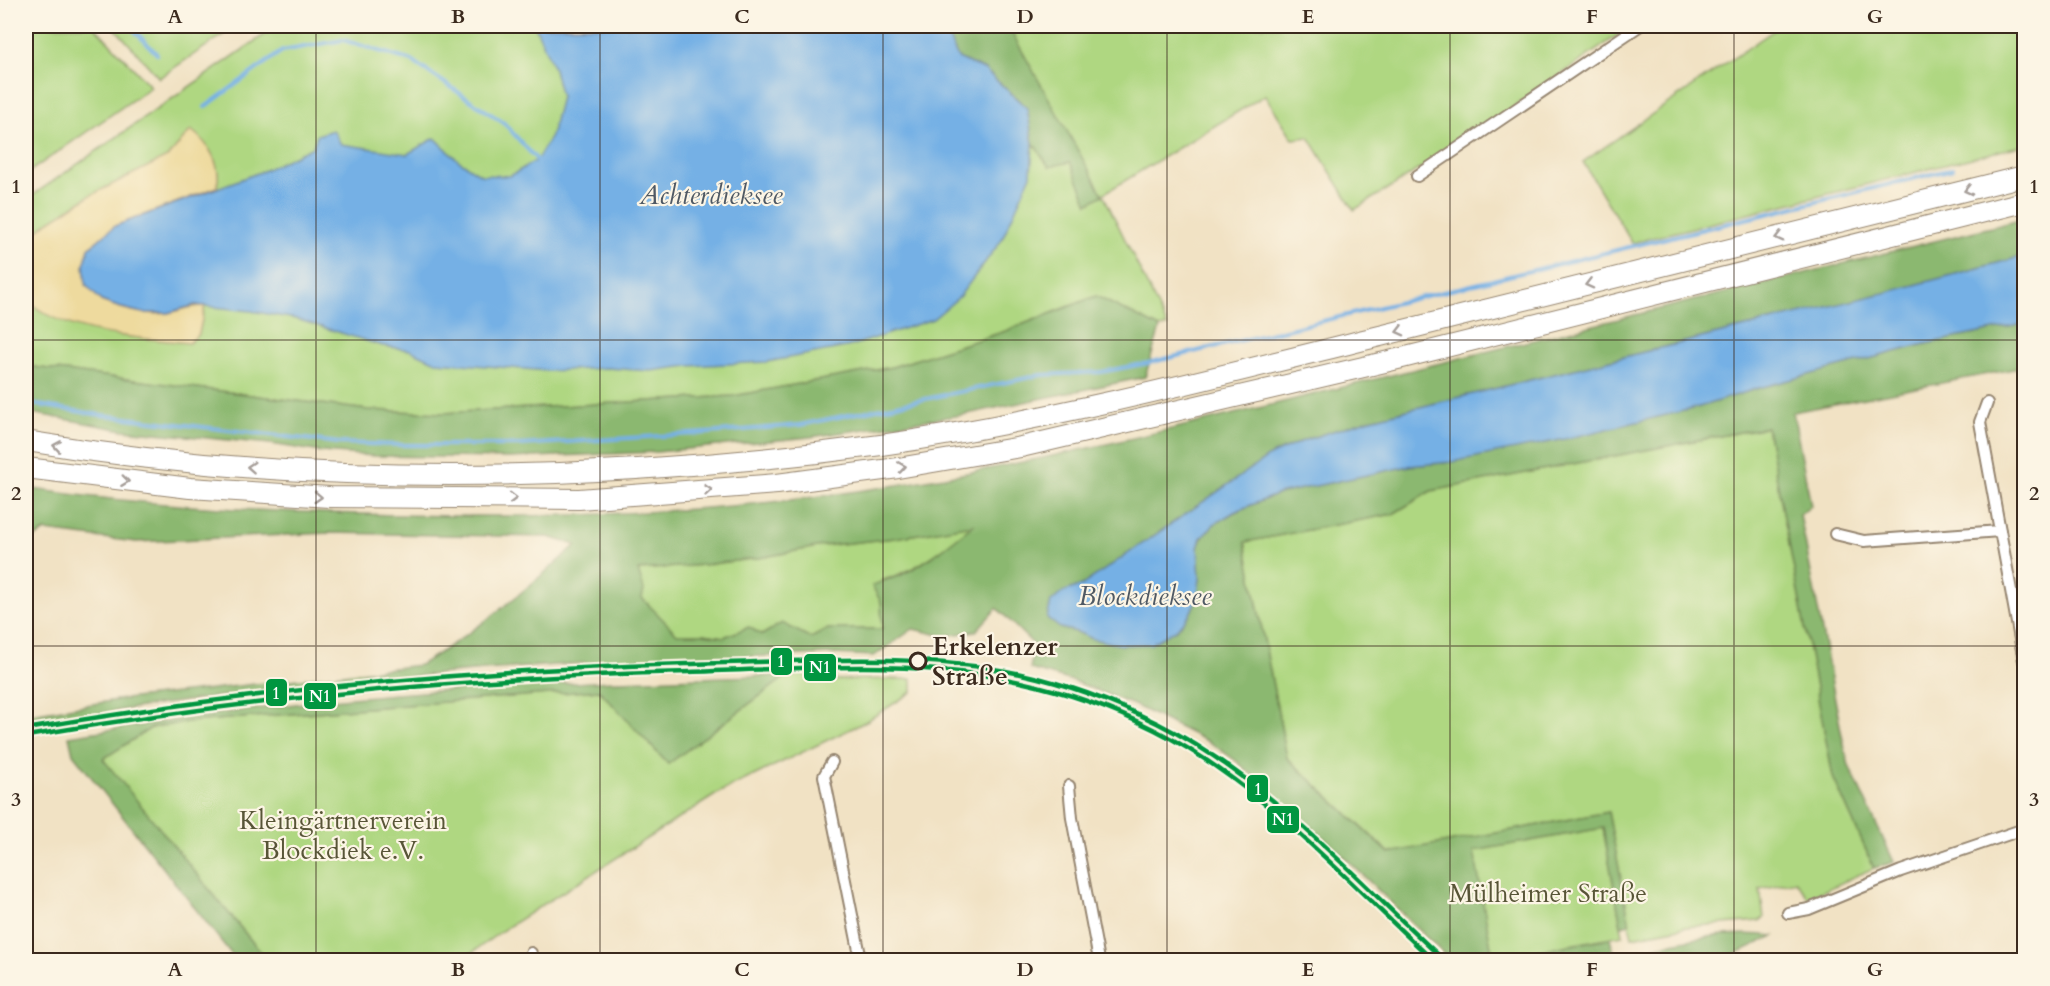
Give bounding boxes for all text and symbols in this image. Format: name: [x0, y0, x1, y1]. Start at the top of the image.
text: A: [167, 3, 183, 30]
text: B: [451, 3, 465, 30]
text: C: [734, 3, 750, 30]
text: D: [1016, 3, 1034, 30]
text: E: [1302, 3, 1314, 30]
text: F: [1586, 3, 1598, 30]
text: G: [1867, 3, 1883, 30]
text: 1: [11, 173, 21, 200]
text: 1: [2029, 173, 2039, 200]
water label: Achterdieksee: [638, 177, 783, 214]
one-way arrow: [1963, 183, 1973, 196]
one-way arrow: [1774, 230, 1784, 243]
one-way arrow: [1584, 277, 1594, 290]
one-way arrow: [1395, 324, 1405, 337]
one-way arrow: [52, 441, 62, 453]
one-way arrow: [246, 461, 255, 474]
one-way arrow: [896, 461, 906, 474]
one-way arrow: [120, 475, 130, 487]
text: 2: [11, 480, 21, 507]
text: 2: [2029, 480, 2039, 507]
one-way arrow: [704, 484, 713, 497]
one-way arrow: [314, 490, 323, 503]
one-way arrow: [509, 492, 518, 504]
water label: Blockdieksee: [1078, 578, 1212, 615]
place label: Erkelenzer Straße: [932, 629, 1058, 694]
line badge: 1: [770, 647, 793, 676]
text: 1: [777, 651, 785, 673]
marker: Erkelenzer Straße: [909, 652, 927, 670]
line badge: N1: [803, 653, 837, 682]
text: N1: [809, 657, 831, 679]
line badge: 1: [265, 678, 288, 707]
line badge: N1: [303, 682, 337, 710]
text: 1: [272, 683, 280, 705]
text: N1: [309, 686, 331, 708]
line badge: 1: [1246, 774, 1269, 803]
text: 1: [1254, 779, 1262, 801]
text: 3: [11, 786, 21, 813]
text: 3: [2029, 786, 2039, 813]
park label: Kleingärtnerverein Blockdiek e.V.: [239, 803, 447, 868]
line badge: N1: [1266, 805, 1300, 834]
text: N1: [1272, 809, 1294, 831]
park label: Mülheimer Straße: [1449, 876, 1647, 911]
text: A: [167, 956, 183, 983]
text: B: [451, 956, 465, 983]
text: C: [734, 956, 750, 983]
text: D: [1016, 956, 1034, 983]
text: E: [1302, 956, 1314, 983]
text: F: [1586, 956, 1598, 983]
text: G: [1867, 956, 1883, 983]

